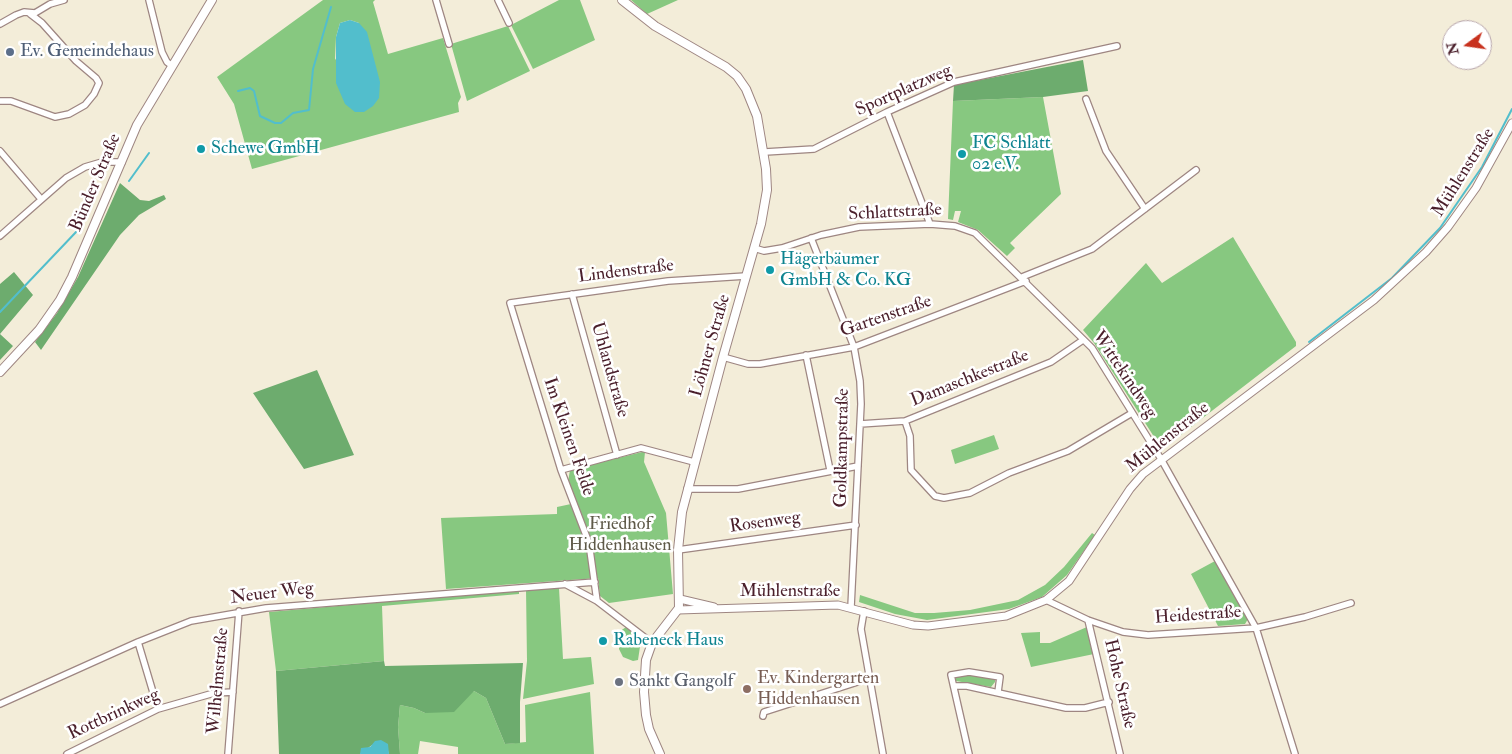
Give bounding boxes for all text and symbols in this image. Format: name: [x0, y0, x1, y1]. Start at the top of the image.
north arrow: [1442, 20, 1492, 70]
text: N: [1443, 40, 1463, 57]
place label: Ev. Gemeindehaus: [20, 41, 154, 63]
marker: Ev. Gemeindehaus: [4, 46, 16, 58]
street label: Sportplatzweg: [852, 60, 956, 122]
street label: Mühlenstraße: [1428, 125, 1500, 221]
street label: Bünder Straße: [66, 131, 126, 235]
place label: FC Schlatt 02 e.V.: [972, 133, 1051, 176]
place label: Schewe GmbH: [211, 138, 320, 160]
marker: Schewe GmbH: [195, 143, 207, 155]
marker: FC Schlatt 02 e.V.: [956, 148, 968, 160]
street label: Schlattstraße: [848, 200, 942, 226]
place label: Hägerbäumer GmbH & Co. KG: [780, 249, 911, 292]
street label: Lindenstraße: [577, 255, 675, 289]
marker: Hägerbäumer GmbH & Co. KG: [764, 264, 776, 276]
street label: Gartenstraße: [837, 291, 935, 343]
street label: Löhner Straße: [686, 292, 736, 400]
street label: Uhlandstraße: [585, 320, 633, 420]
street label: Wittekindweg: [1087, 327, 1161, 423]
street label: Damaschkestraße: [908, 345, 1032, 413]
street label: Im Kleinen Felde: [538, 375, 598, 499]
street label: Goldkampstraße: [831, 388, 855, 508]
street label: Mühlenstraße: [1122, 398, 1214, 478]
street label: Rosenweg: [728, 507, 802, 539]
park label: Friedhof Hiddenhausen: [568, 514, 672, 556]
street label: Neuer Weg: [229, 578, 315, 610]
street label: Mühlenstraße: [740, 581, 840, 603]
street label: Heidestraße: [1154, 602, 1242, 630]
street label: Wilhelmstraße: [204, 627, 234, 735]
place label: Rabeneck Haus: [613, 630, 724, 652]
marker: Rabeneck Haus: [597, 635, 609, 647]
street label: Hohe Straße: [1098, 637, 1140, 731]
place label: Ev. Kindergarten Hiddenhausen: [757, 668, 879, 711]
place label: Sankt Gangolf: [629, 671, 733, 693]
marker: Sankt Gangolf: [613, 676, 625, 688]
marker: Ev. Kindergarten Hiddenhausen: [741, 683, 753, 695]
street label: Rottbrinkweg: [65, 684, 163, 746]

